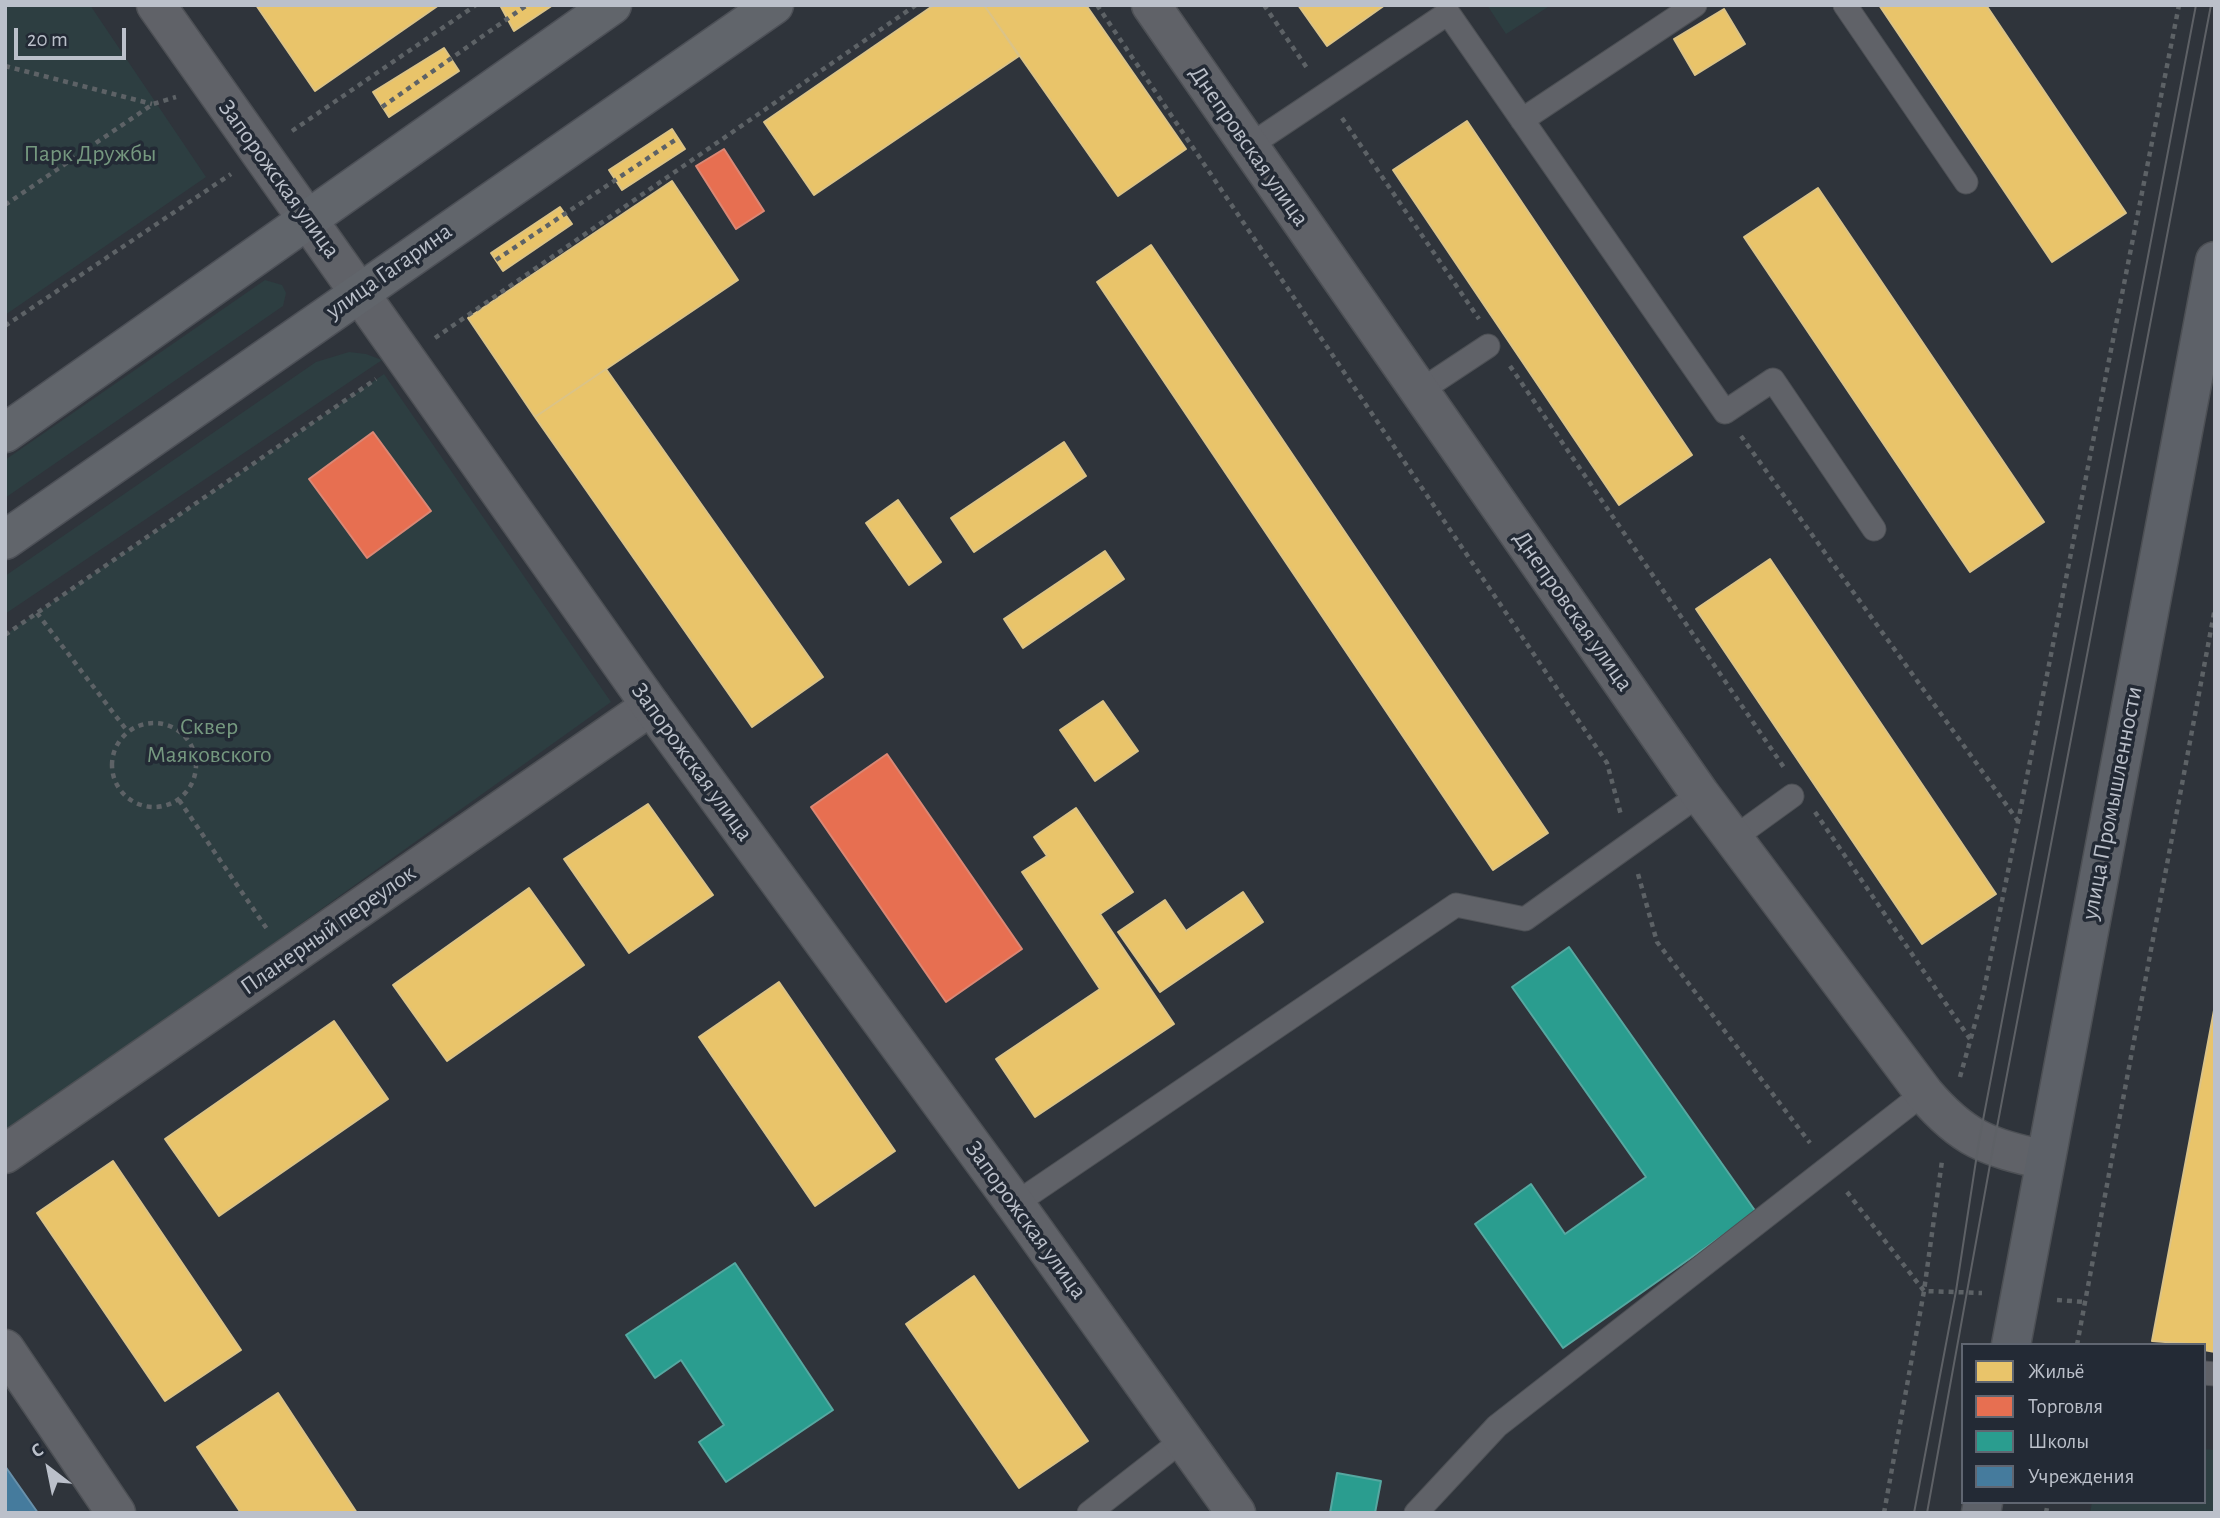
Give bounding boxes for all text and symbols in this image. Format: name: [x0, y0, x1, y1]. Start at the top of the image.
scale bar: [18, 14, 130, 58]
text: 20 m: [27, 29, 68, 50]
street label: Днепровская улица: [1183, 60, 1315, 232]
street label: Запорожская улица: [212, 94, 346, 264]
park label: Парк Дружбы: [23, 140, 157, 168]
street label: улица Гагарина: [320, 217, 458, 325]
street label: Днепровская улица: [1507, 525, 1639, 697]
street label: Запорожская улица: [625, 677, 759, 847]
street label: улица Промышленности: [2075, 684, 2149, 922]
park label: Сквер Маяковского: [146, 713, 272, 769]
street label: Планерный переулок: [235, 859, 421, 1001]
street label: Запорожская улица: [959, 1135, 1093, 1305]
legend: [1961, 1343, 2206, 1504]
text: Жильё: [2028, 1361, 2084, 1382]
text: Торговля: [2028, 1396, 2103, 1417]
text: Школы: [2028, 1431, 2089, 1452]
north arrow: [14, 1434, 84, 1504]
text: С: [28, 1440, 47, 1462]
text: Учреждения: [2028, 1466, 2134, 1487]

